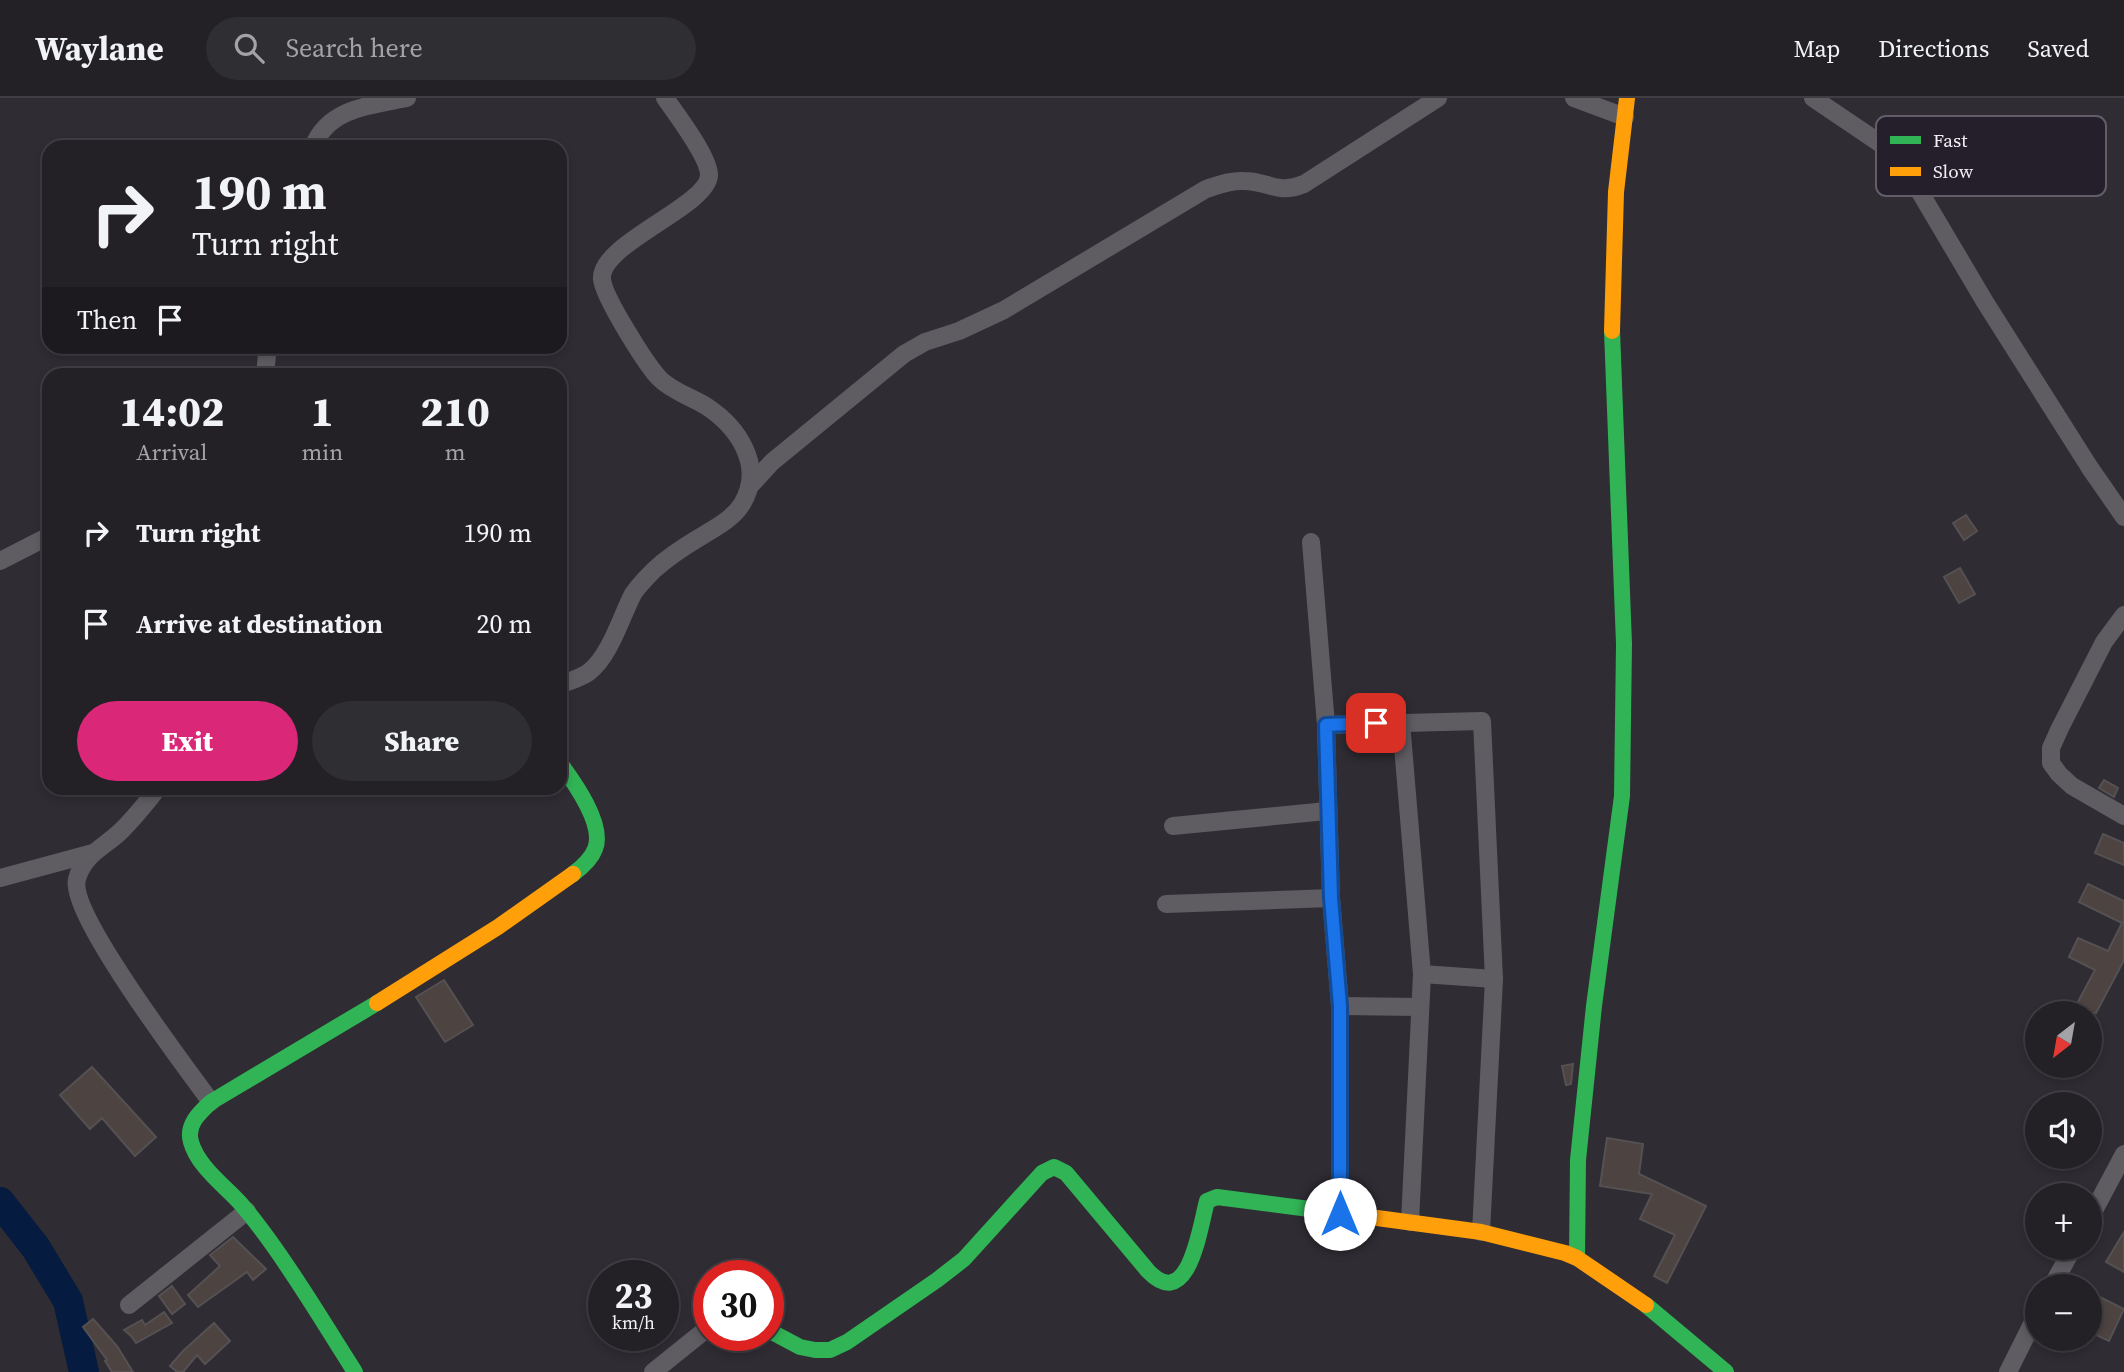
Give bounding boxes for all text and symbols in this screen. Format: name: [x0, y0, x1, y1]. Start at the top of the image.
search box: [206, 17, 696, 80]
text: Waylane: [35, 26, 164, 71]
icon: search: [230, 29, 268, 67]
text: Search here: [286, 30, 423, 66]
text: Map: [1793, 32, 1840, 65]
text: Directions: [1878, 32, 1989, 65]
text: Saved: [2027, 32, 2089, 65]
legend: [1876, 116, 2106, 196]
text: Fast: [1933, 127, 1968, 153]
text: 190 m: [192, 158, 327, 225]
text: Slow: [1933, 158, 1974, 184]
icon: right: [77, 168, 168, 259]
text: Turn right: [192, 222, 338, 266]
icon: arrive: [151, 301, 189, 339]
text: Then: [77, 302, 137, 338]
text: 14:02: [119, 382, 224, 440]
text: 1: [311, 382, 334, 440]
text: 210: [420, 382, 490, 440]
text: Arrival: [136, 436, 207, 468]
text: min: [302, 436, 343, 468]
text: m: [445, 436, 465, 468]
icon: right: [77, 514, 115, 552]
text: Turn right: [136, 515, 260, 551]
text: 190 m: [464, 515, 532, 551]
icon: arrive: [77, 605, 115, 643]
text: Arrive at destination: [136, 606, 383, 642]
text: 20 m: [477, 606, 532, 642]
pin: [1346, 693, 1406, 753]
button: Exit: [77, 701, 298, 781]
button: Share: [312, 701, 532, 781]
icon: arrive: [1357, 704, 1395, 742]
north arrow: [2025, 1001, 2102, 1078]
map controls: [2025, 1001, 2102, 1351]
button: sound: [2025, 1092, 2102, 1169]
position arrow: [1303, 1177, 1377, 1251]
button: +: [2025, 1183, 2102, 1260]
speed limit sign: 30: [693, 1260, 784, 1351]
text: 23: [615, 1272, 652, 1320]
button: −: [2025, 1274, 2102, 1351]
text: km/h: [612, 1310, 655, 1335]

